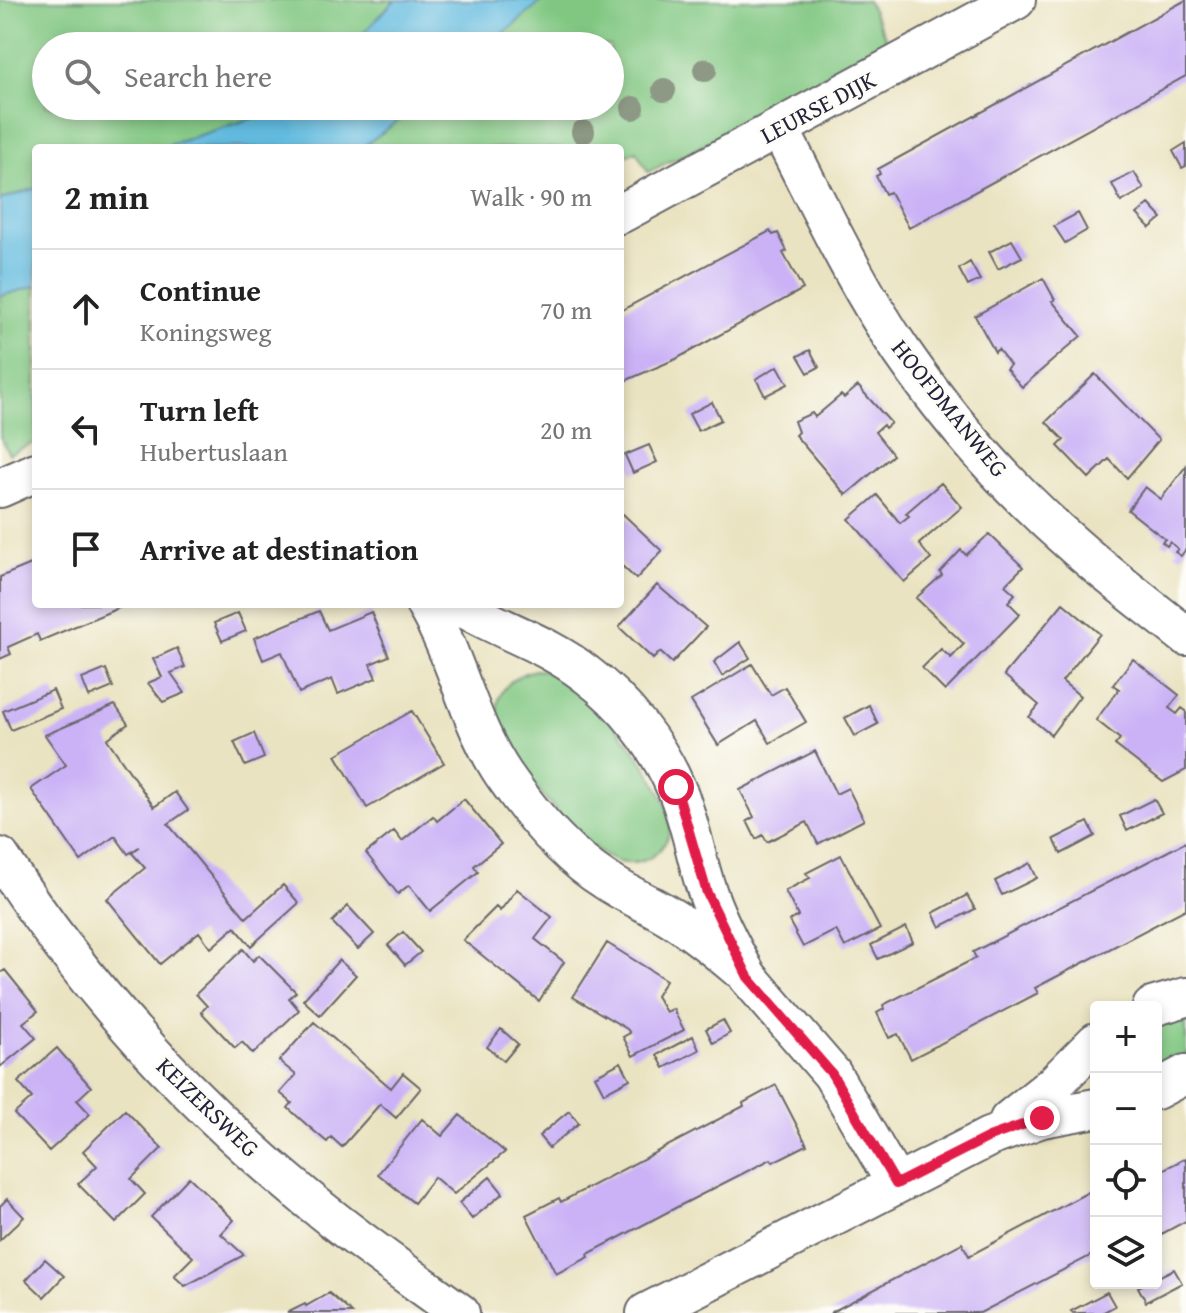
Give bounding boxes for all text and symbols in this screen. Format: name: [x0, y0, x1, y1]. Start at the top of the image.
search box: [32, 32, 624, 120]
icon: search: [60, 54, 104, 98]
text: Search here: [124, 54, 272, 98]
street label: LEURSE DIJK: [754, 62, 883, 152]
text: 2 min: [64, 172, 149, 221]
text: Walk · 90 m: [470, 177, 592, 216]
text: Continue: [140, 268, 261, 312]
icon: ahead: [64, 287, 108, 331]
text: 70 m: [540, 290, 592, 329]
text: Koningsweg: [140, 312, 272, 351]
street label: HOOFDMANWEG: [884, 332, 1016, 484]
text: Turn left: [140, 388, 259, 432]
icon: left: [64, 407, 108, 451]
text: 20 m: [540, 410, 592, 449]
text: Hubertuslaan: [140, 432, 288, 471]
icon: arrive: [64, 527, 108, 571]
text: Arrive at destination: [140, 527, 418, 571]
route start: [658, 769, 694, 805]
map controls: [1090, 1001, 1162, 1289]
button: +: [1090, 1001, 1162, 1073]
street label: KEIZERSWEG: [149, 1049, 267, 1165]
button: −: [1090, 1073, 1162, 1145]
route end: [1024, 1100, 1060, 1136]
button: locate: [1090, 1145, 1162, 1217]
button: layers: [1090, 1217, 1162, 1289]

